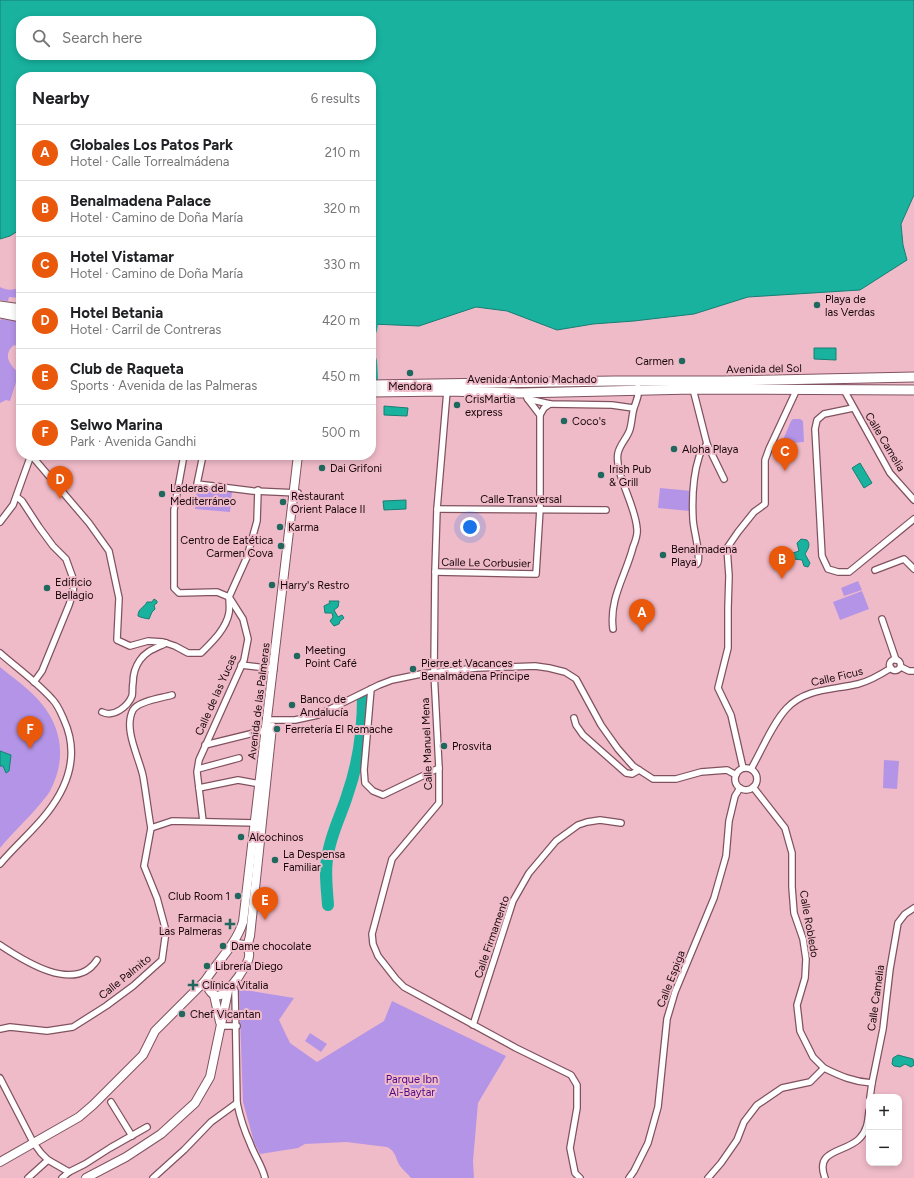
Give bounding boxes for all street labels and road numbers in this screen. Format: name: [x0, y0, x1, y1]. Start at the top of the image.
street label: Avenida del Sol: [726, 362, 802, 376]
street label: Avenida Antonio Machado: [467, 373, 597, 386]
street label: Calle Camelia: [862, 410, 908, 474]
street label: Calle Transversal: [480, 493, 562, 506]
street label: Calle Le Corbusier: [441, 556, 531, 570]
street label: Avenida de las Palmeras: [245, 642, 273, 760]
street label: Calle de las Yucas: [192, 652, 240, 738]
street label: Calle Ficus: [810, 665, 864, 689]
street label: Calle Manuel Mena: [419, 698, 435, 790]
street label: Calle Robledo: [797, 889, 821, 959]
street label: Calle Firmamento: [472, 894, 512, 980]
street label: Calle Espiga: [654, 949, 688, 1009]
street label: Calle Palmito: [96, 952, 154, 1002]
street label: Calle Camelia: [865, 964, 887, 1032]

